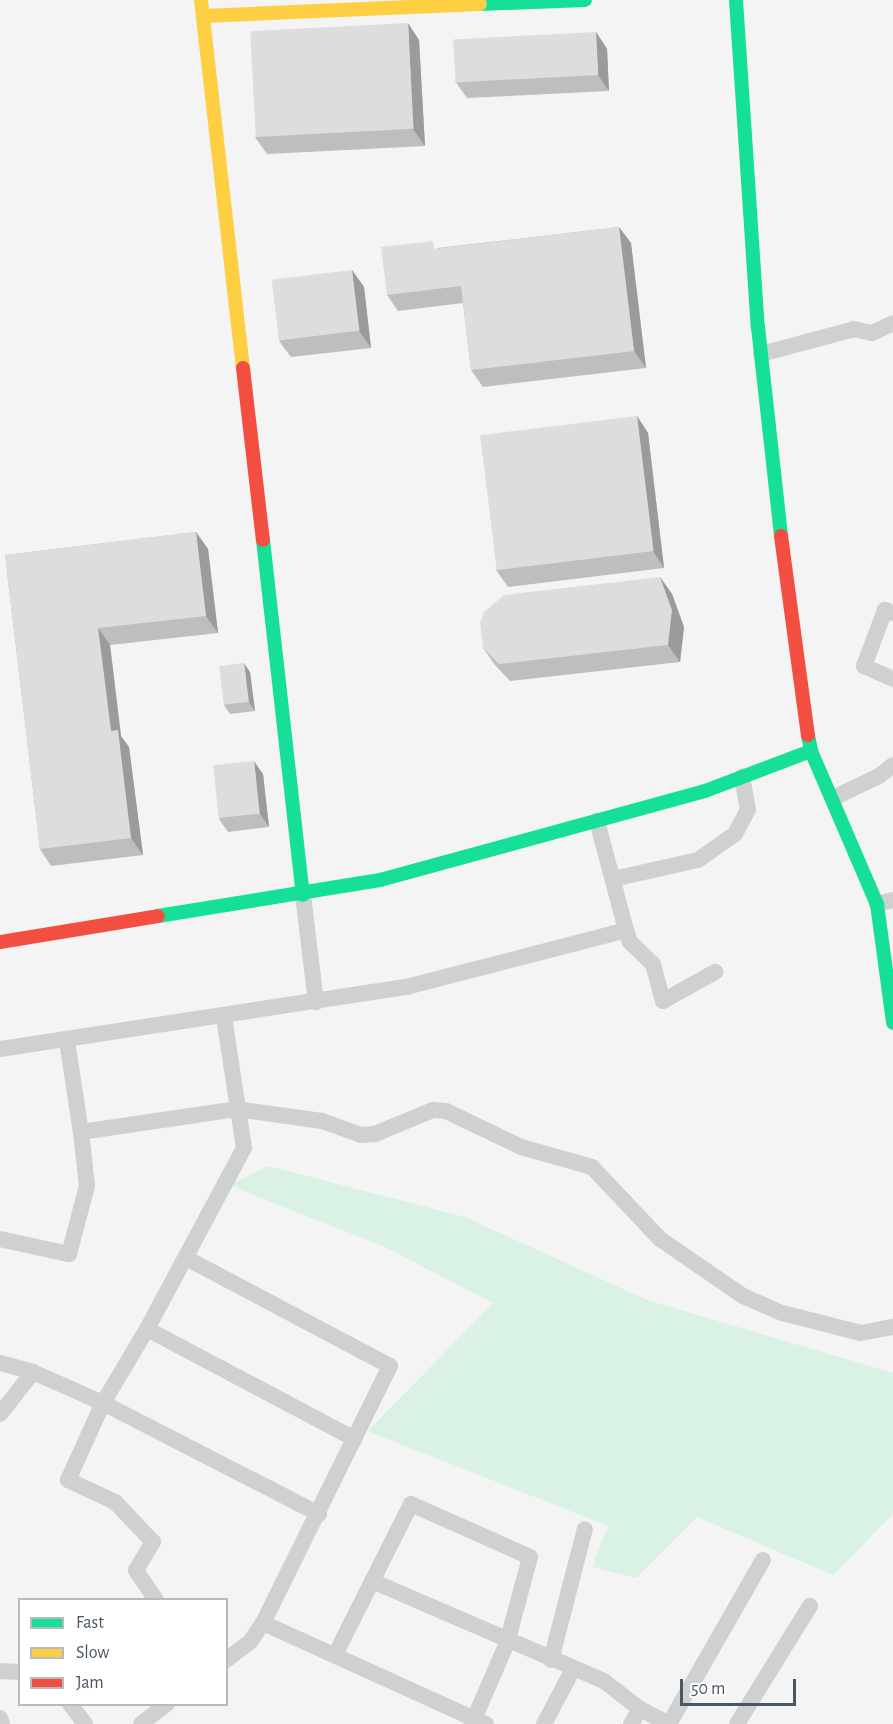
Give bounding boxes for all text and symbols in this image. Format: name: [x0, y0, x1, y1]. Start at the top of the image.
legend: [18, 1598, 228, 1706]
text: Fast: [76, 1614, 104, 1632]
text: Slow: [76, 1644, 109, 1662]
scale bar: [683, 1667, 798, 1705]
text: Jam: [76, 1674, 104, 1692]
text: 50 m: [691, 1680, 725, 1698]

